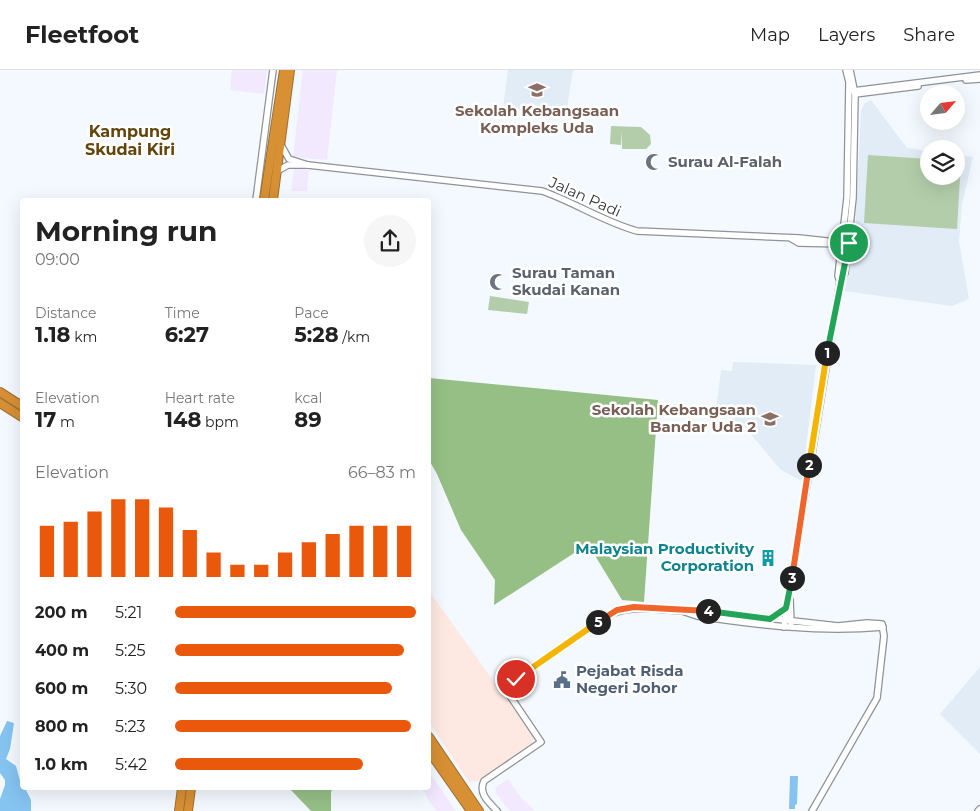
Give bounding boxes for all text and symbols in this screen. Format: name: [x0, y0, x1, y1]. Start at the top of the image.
text: Fleetfoot: [25, 20, 139, 49]
text: Map: [750, 24, 790, 46]
text: Layers: [818, 24, 875, 46]
text: Share: [903, 24, 955, 46]
school or university icon: Sekolah Kebangsaan Kompleks Uda: [527, 80, 547, 100]
north arrow: [920, 85, 965, 130]
map controls: [920, 85, 965, 185]
place label: Sekolah Kebangsaan Kompleks Uda: [455, 101, 619, 137]
district label: Kampung Skudai Kiri: [85, 122, 175, 159]
button: layers: [920, 140, 965, 185]
mosque icon: Surau Al-Falah: [644, 152, 664, 172]
place label: Surau Al-Falah: [668, 152, 782, 171]
street label: Jalan Padi: [545, 172, 624, 221]
text: Morning run: [35, 214, 217, 248]
button: share: [364, 215, 416, 267]
pin: [828, 222, 870, 264]
icon: arrive: [835, 229, 863, 257]
text: 09:00: [35, 250, 80, 269]
place label: Surau Taman Skudai Kanan: [512, 263, 620, 299]
mosque icon: Surau Taman Skudai Kanan: [488, 272, 508, 292]
text: Distance: [35, 304, 97, 322]
text: Time: [165, 304, 200, 322]
text: Pace: [294, 304, 329, 322]
text: 1.18: [35, 322, 70, 347]
text: 6:27: [165, 322, 209, 347]
text: 5:28: [294, 322, 339, 347]
text: km: [70, 328, 97, 346]
text: /km: [339, 328, 370, 346]
pin: 1: [814, 340, 840, 366]
text: 1: [825, 344, 830, 362]
text: Elevation: [35, 389, 100, 407]
text: Heart rate: [165, 389, 235, 407]
text: kcal: [294, 389, 322, 407]
place label: Sekolah Kebangsaan Bandar Uda 2: [592, 400, 756, 436]
text: 17: [35, 407, 56, 432]
text: 148: [165, 407, 201, 432]
text: 89: [294, 407, 322, 432]
school or university icon: Sekolah Kebangsaan Bandar Uda 2: [760, 409, 780, 429]
text: m: [56, 413, 75, 431]
text: bpm: [201, 413, 239, 431]
pin: 2: [796, 452, 822, 478]
text: 2: [805, 456, 814, 474]
text: Elevation: [35, 463, 109, 482]
text: 66–83 m: [348, 463, 416, 482]
place label: Malaysian Productivity Corporation: [575, 539, 755, 575]
building icon: Malaysian Productivity Corporation: [758, 548, 778, 568]
pin: 3: [780, 566, 804, 590]
text: 3: [788, 569, 797, 587]
pin: 4: [696, 598, 720, 624]
text: 4: [704, 602, 713, 620]
text: 200 m: [35, 603, 87, 622]
text: 5:21: [115, 603, 142, 622]
pin: 5: [586, 610, 610, 634]
text: 5: [594, 613, 603, 631]
text: 400 m: [35, 641, 89, 660]
text: 5:25: [115, 641, 146, 660]
pin: [495, 658, 537, 700]
place label: Pejabat Risda Negeri Johor: [576, 661, 683, 697]
icon: check: [502, 665, 530, 693]
public building icon: Pejabat Risda Negeri Johor: [552, 670, 572, 690]
text: 600 m: [35, 679, 88, 698]
text: 5:30: [115, 679, 147, 698]
text: 800 m: [35, 717, 89, 736]
text: 5:23: [115, 717, 146, 736]
text: 1.0 km: [35, 755, 88, 774]
text: 5:42: [115, 755, 147, 774]

